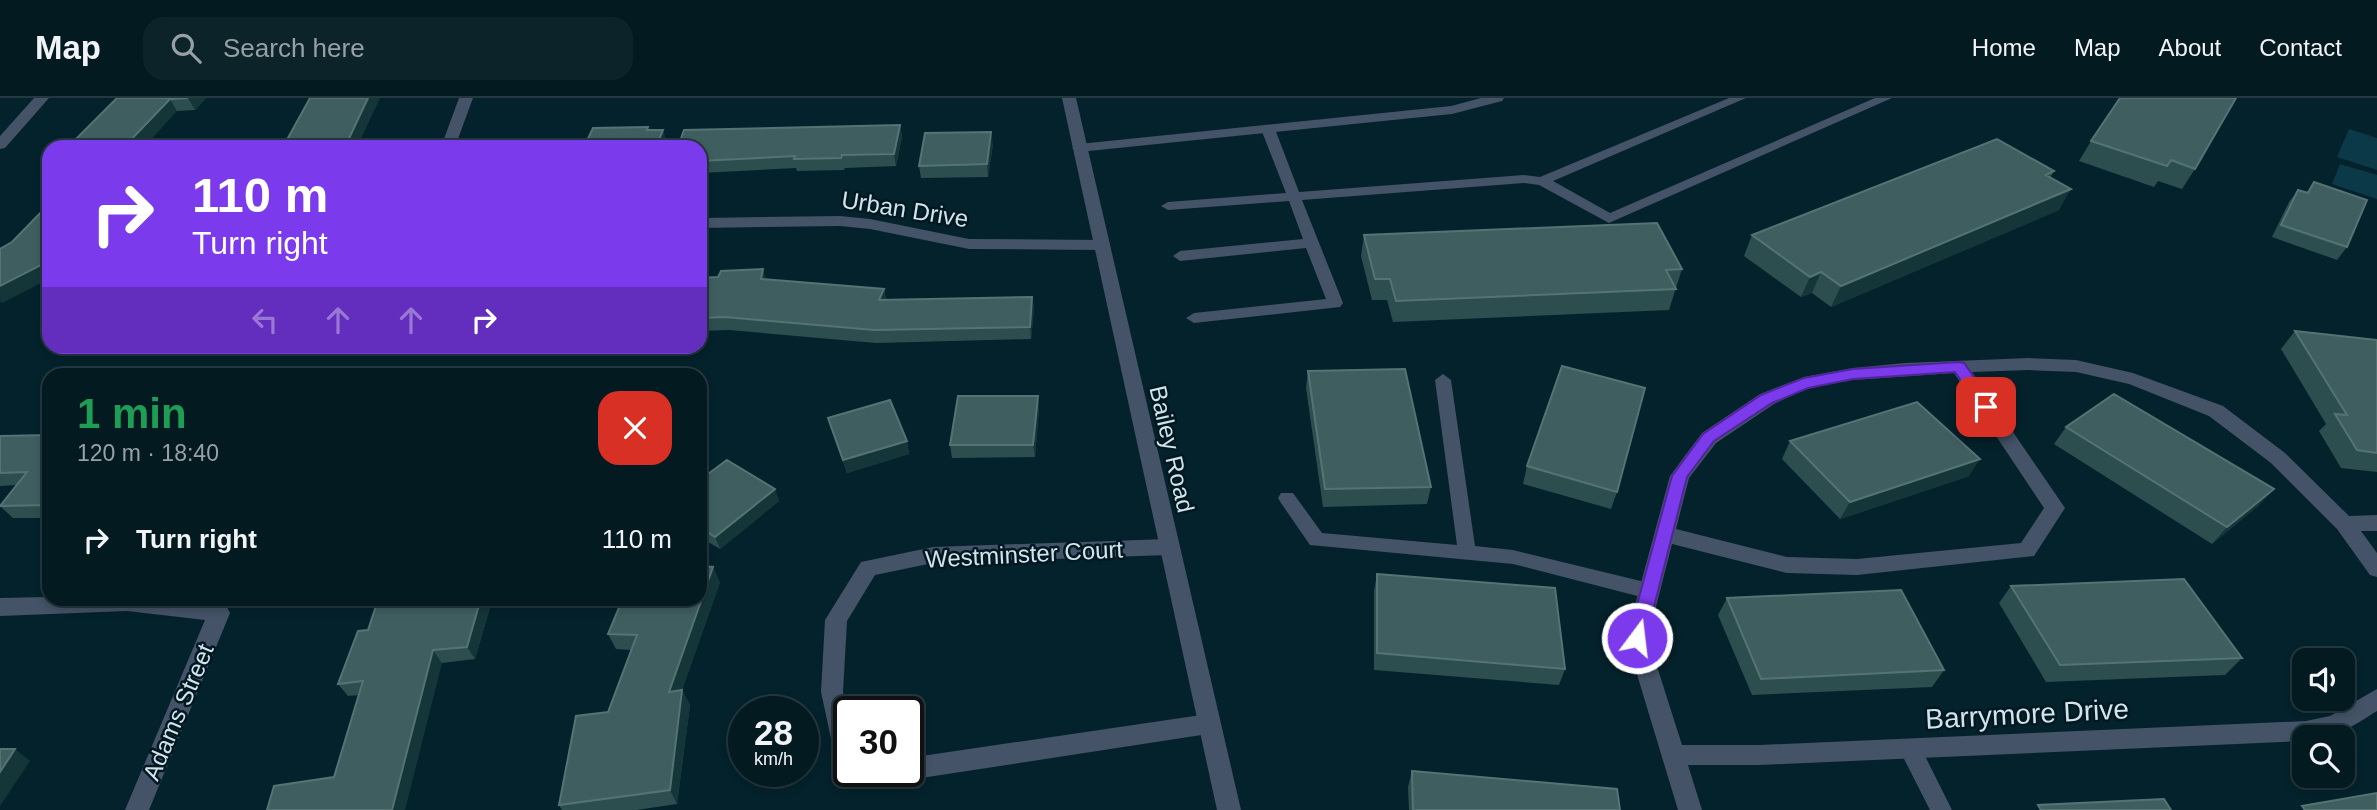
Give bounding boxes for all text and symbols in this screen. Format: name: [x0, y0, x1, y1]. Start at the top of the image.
search box: [143, 17, 633, 80]
text: Map: [35, 29, 101, 66]
icon: search: [167, 29, 205, 67]
text: Search here: [223, 33, 365, 63]
text: Home: [1972, 34, 2036, 61]
text: Map: [2074, 34, 2121, 61]
text: About: [2159, 34, 2221, 61]
text: Contact: [2259, 34, 2342, 61]
icon: right: [77, 168, 168, 259]
text: 110 m: [192, 168, 328, 222]
street label: Urban Drive: [840, 186, 970, 232]
text: Turn right: [192, 225, 328, 261]
icon: left: [246, 301, 284, 339]
icon: ahead: [319, 301, 357, 339]
icon: ahead: [392, 301, 430, 339]
icon: right: [465, 301, 503, 339]
pin: [1956, 377, 2016, 437]
street label: Bailey Road: [1144, 383, 1200, 515]
icon: arrive: [1967, 388, 2005, 426]
text: 1 min: [77, 390, 187, 437]
button: close: [598, 391, 672, 465]
text: 120 m · 18:40: [77, 440, 219, 466]
icon: right: [77, 521, 115, 559]
text: Turn right: [136, 524, 257, 554]
text: 110 m: [602, 524, 672, 554]
street label: Westminster Court: [924, 535, 1124, 573]
position arrow: [1600, 601, 1674, 675]
street label: Adams Street: [137, 640, 219, 784]
map controls: [2292, 648, 2355, 788]
button: sound: [2292, 648, 2355, 711]
street label: Barrymore Drive: [1924, 693, 2130, 735]
speed limit sign: 30: [833, 696, 924, 787]
text: 28: [754, 713, 793, 752]
button: search: [2292, 725, 2355, 788]
text: km/h: [754, 749, 793, 769]

